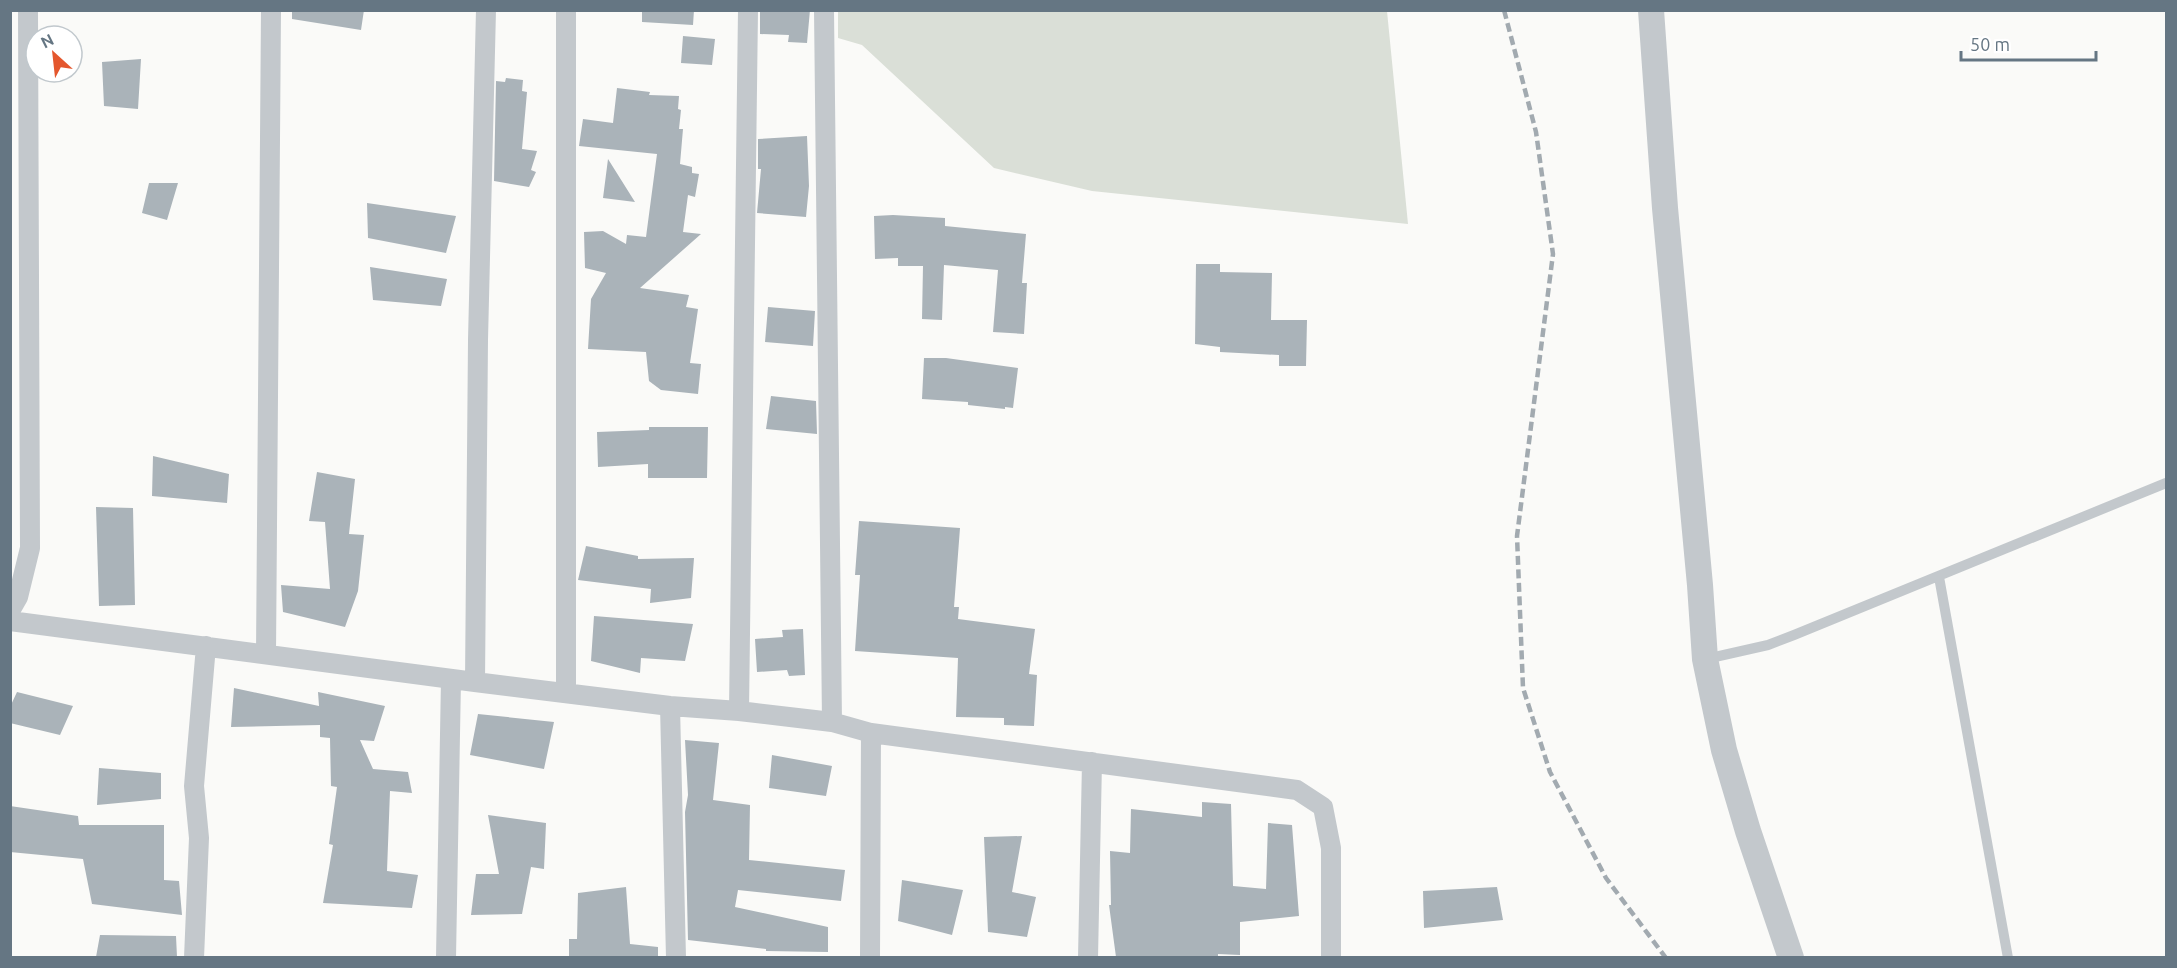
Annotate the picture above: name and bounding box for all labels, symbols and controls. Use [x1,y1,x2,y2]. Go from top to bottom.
north arrow [24,24,84,84]
scale bar [1961,24,2096,62]
text: N [38,30,57,51]
text: 50 m [1970,34,2010,54]

